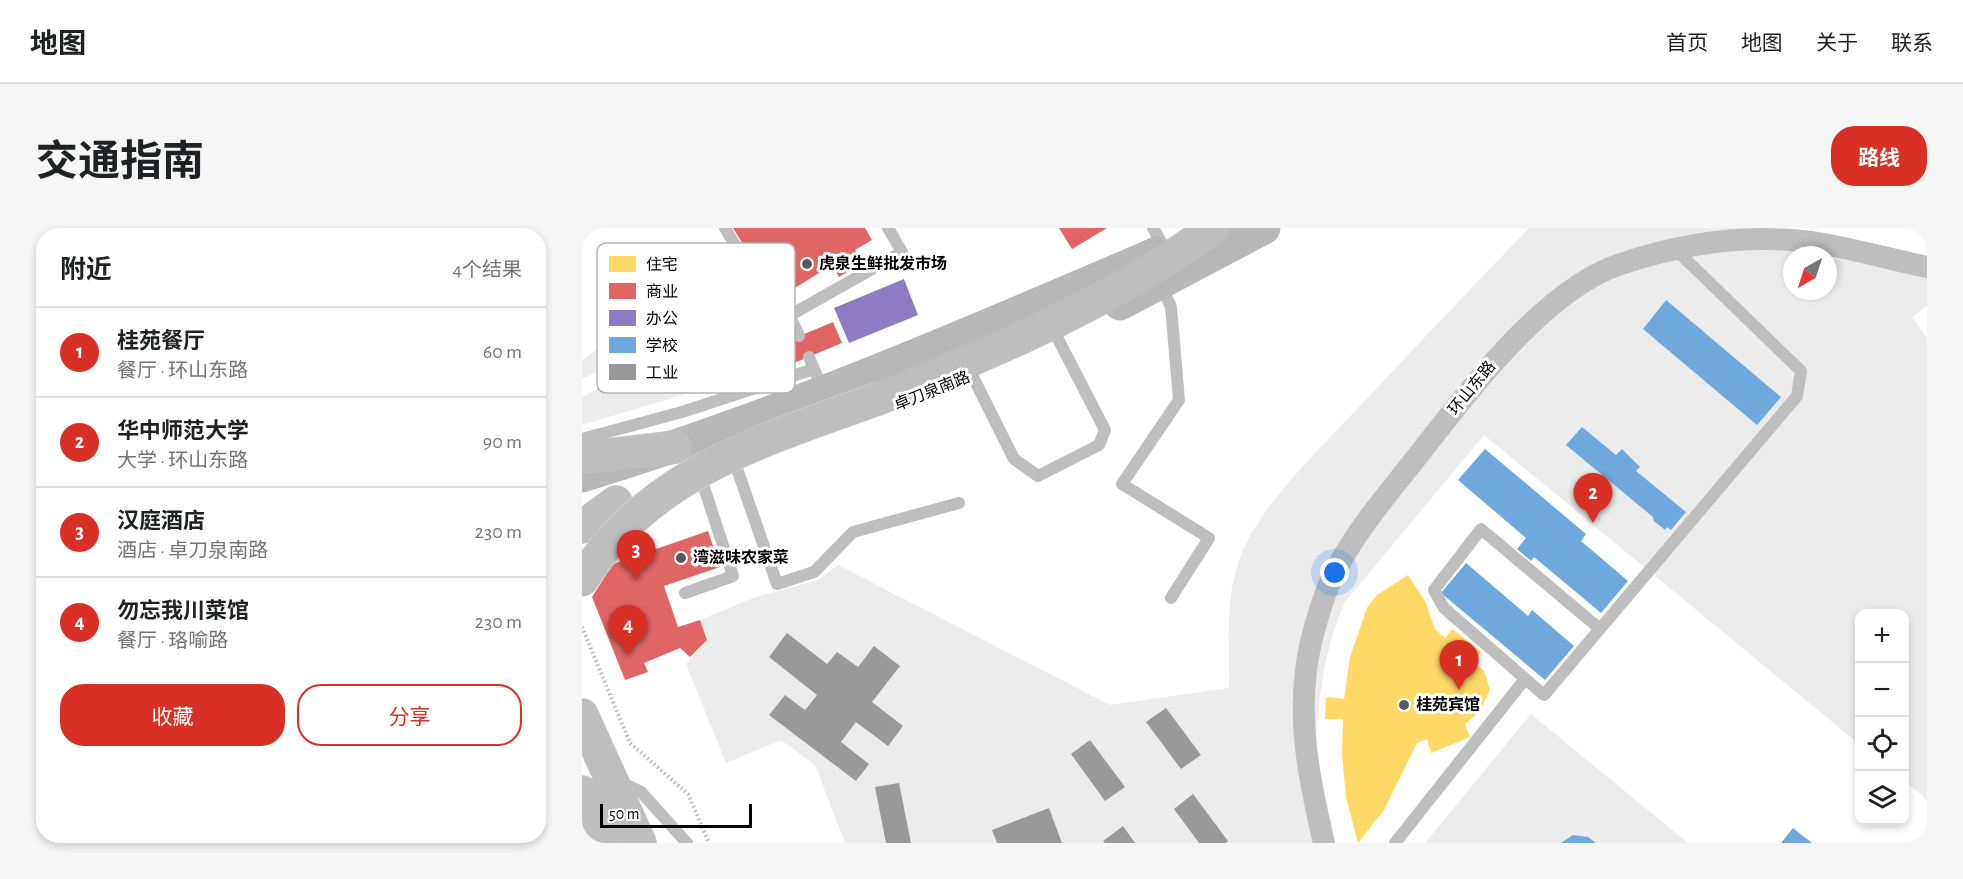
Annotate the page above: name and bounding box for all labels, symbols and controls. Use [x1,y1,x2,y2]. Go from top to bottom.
text: 地图 [30,31,86,59]
text: 首页 [1666,33,1708,54]
text: 地图 [1741,33,1783,54]
text: 关于 [1816,33,1858,54]
text: 联系 [1891,33,1933,54]
button: 路线 [1831,126,1927,186]
text: 交通指南 [36,141,204,183]
legend [597,243,795,393]
north arrow [1783,246,1837,300]
place label: 虎泉生鲜批发市场 [819,255,947,272]
text: 住宅 [646,256,678,273]
text: 附近 [60,257,112,283]
marker: 虎泉生鲜批发市场 [800,257,814,271]
text: 4个结果 [452,260,522,280]
text: 商业 [646,283,678,300]
text: 办公 [646,310,678,327]
text: 桂苑餐厅 [117,330,205,352]
text: 学校 [646,337,678,354]
text: 1 [76,342,83,362]
text: 60 m [483,342,522,362]
street label: 环山东路 [1445,357,1498,418]
text: 餐厅 · 环山东路 [117,361,248,381]
text: 工业 [646,365,678,381]
street label: 卓刀泉南路 [892,368,972,413]
text: 华中师范大学 [117,420,249,442]
text: 2 [75,432,84,452]
text: 90 m [483,432,522,452]
text: 大学 · 环山东路 [117,451,248,471]
pin: 2 [1574,474,1612,523]
text: 汉庭酒店 [117,510,205,532]
text: 3 [75,522,84,542]
text: 230 m [475,522,522,542]
pin: 3 [616,530,656,580]
text: 酒店 · 卓刀泉南路 [117,541,268,561]
place label: 湾滋味农家菜 [693,548,789,566]
marker: 湾滋味农家菜 [674,551,688,565]
your location [1320,558,1349,587]
text: 勿忘我川菜馆 [117,600,249,622]
pin: 4 [608,606,648,655]
map controls [1855,609,1909,825]
button: + [1855,609,1909,663]
text: 4 [74,612,85,632]
text: 230 m [475,612,522,632]
text: 餐厅 · 珞喻路 [117,631,228,651]
pin: 1 [1440,640,1478,690]
button: − [1855,663,1909,717]
button: 收藏 [60,684,285,746]
button: 分享 [297,684,522,746]
place label: 桂苑宾馆 [1416,696,1480,713]
marker: 桂苑宾馆 [1397,698,1411,712]
button: locate [1855,717,1909,771]
button: layers [1855,771,1909,825]
scale bar [600,801,752,828]
text: 50 m [609,806,640,822]

